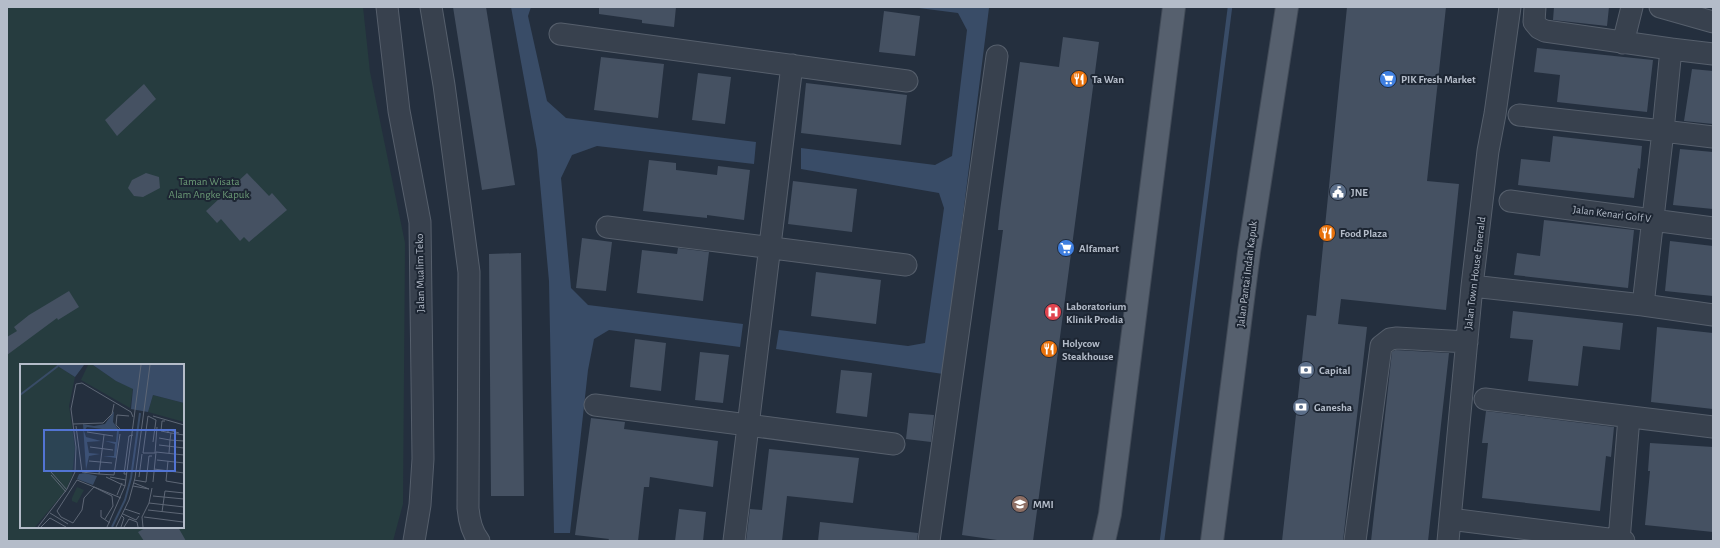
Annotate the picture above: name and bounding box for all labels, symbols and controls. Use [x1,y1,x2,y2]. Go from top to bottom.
restaurant icon: Ta Wan [1069,69,1089,89]
supermarket icon: PIK Fresh Market [1378,69,1398,89]
place label: Ta Wan [1092,74,1124,85]
place label: PIK Fresh Market [1401,74,1476,85]
park label: Taman Wisata Alam Angke Kapuk [169,176,249,200]
public building icon: JNE [1328,182,1348,202]
place label: JNE [1351,187,1368,198]
street label: Jalan Kenari Golf V [1572,204,1653,224]
street label: Jalan Town House Emerald [1463,216,1487,330]
street label: Jalan Pantai Indah Kapuk [1235,220,1259,328]
restaurant icon: Food Plaza [1317,223,1337,243]
place label: Food Plaza [1340,228,1388,239]
street label: Jalan Mualim Teko [414,234,426,312]
supermarket icon: Alfamart [1056,238,1076,258]
place label: Alfamart [1079,243,1119,254]
place label: Laboratorium Klinik Prodia [1066,301,1127,325]
hospital icon: Laboratorium Klinik Prodia [1043,302,1063,322]
place label: Holycow Steakhouse [1062,338,1114,362]
restaurant icon: Holycow Steakhouse [1039,339,1059,359]
bank icon: Capital [1296,360,1316,380]
inset map [20,364,184,528]
place label: Capital [1319,365,1351,376]
bank icon: Ganesha [1291,397,1311,417]
place label: Ganesha [1314,402,1353,413]
school or university icon: MMI [1010,494,1030,514]
place label: MMI [1033,499,1054,510]

